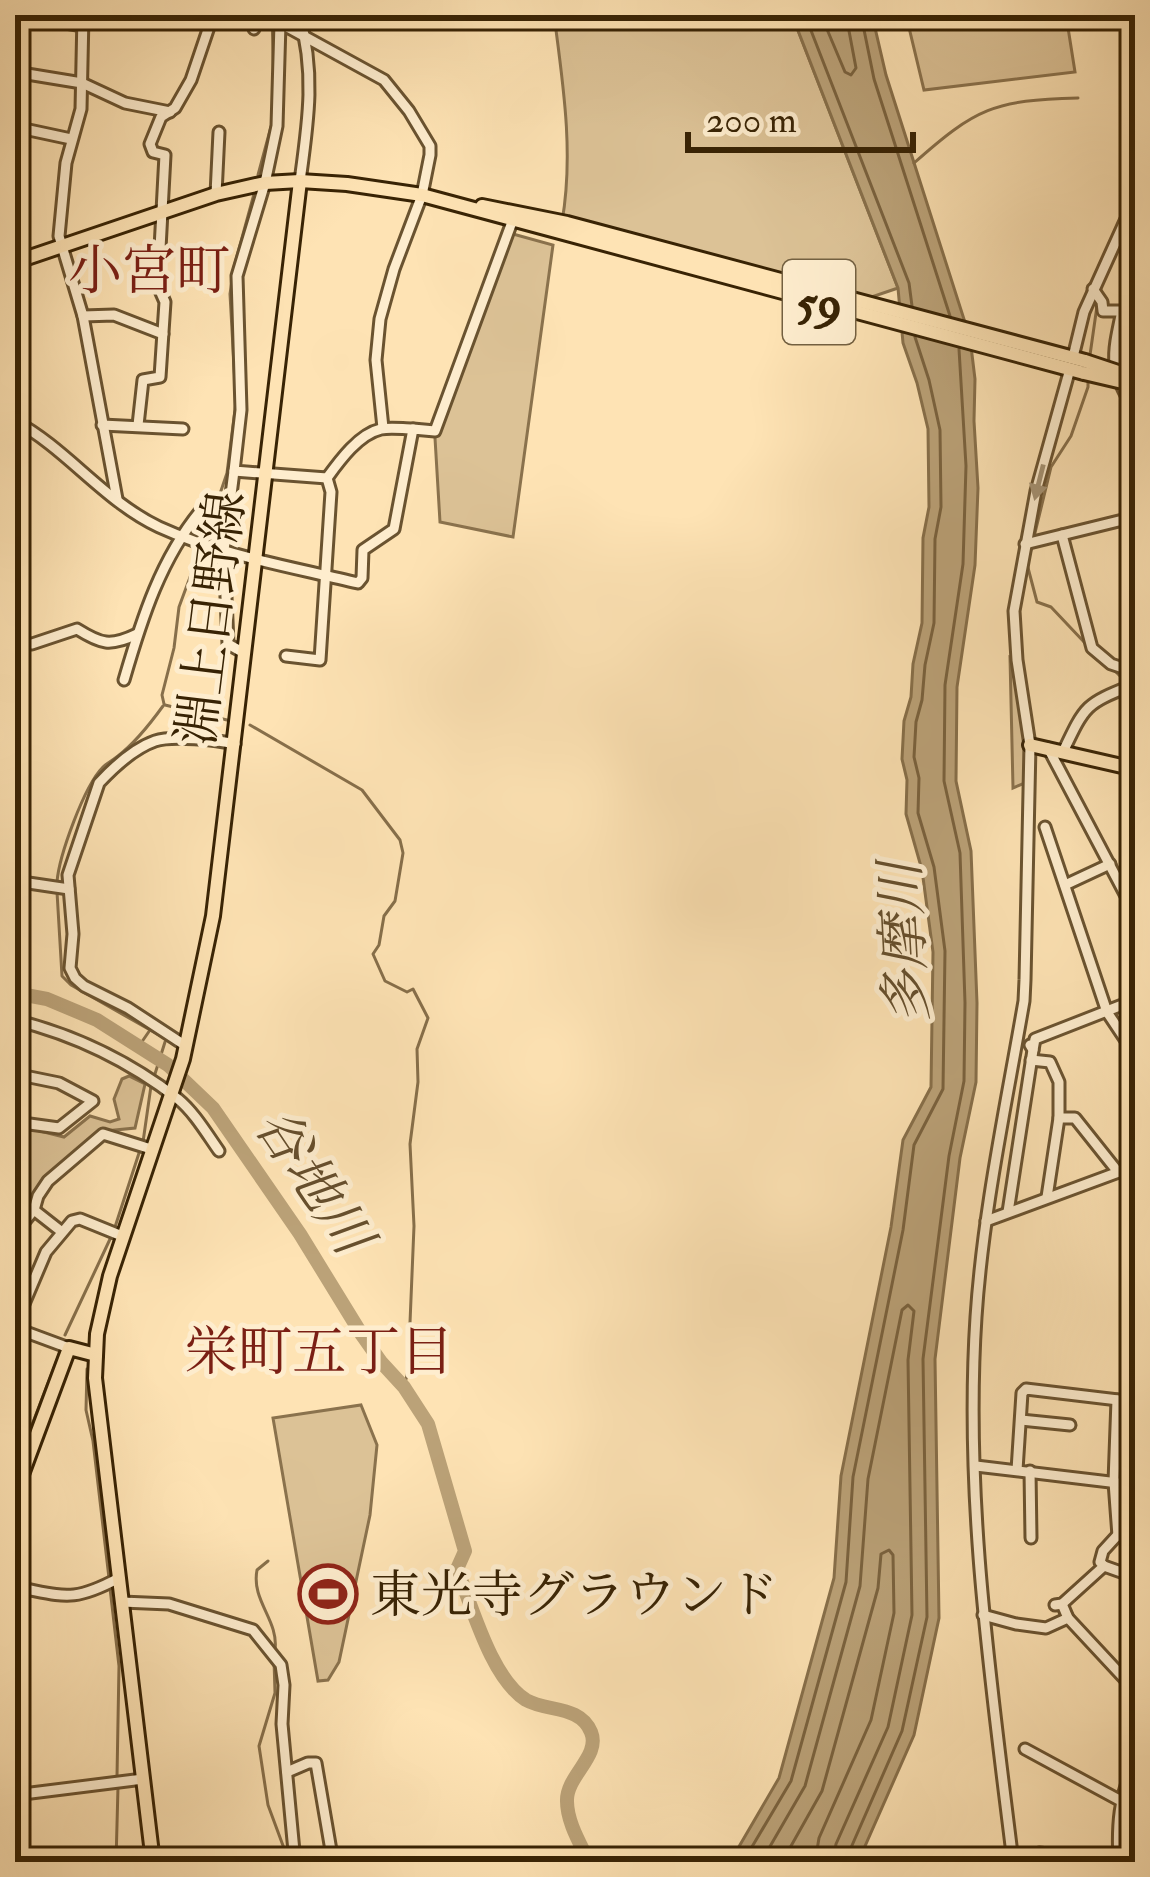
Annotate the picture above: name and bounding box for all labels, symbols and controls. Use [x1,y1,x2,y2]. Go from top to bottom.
scale bar [688,78,913,152]
text: 200 m [706,98,797,143]
district label: 小宮町 [68,238,230,306]
road number: 59 [783,260,855,344]
one-way arrow [1029,463,1048,500]
street label: 淵上日野線 [165,488,259,749]
water label: 多摩川 [867,855,943,1026]
water label: 谷地川 [239,1095,389,1271]
district label: 栄町五丁目 [184,1319,454,1387]
sports icon: 東光寺グラウンド [297,1563,359,1625]
place label: 東光寺グラウンド [370,1564,778,1628]

